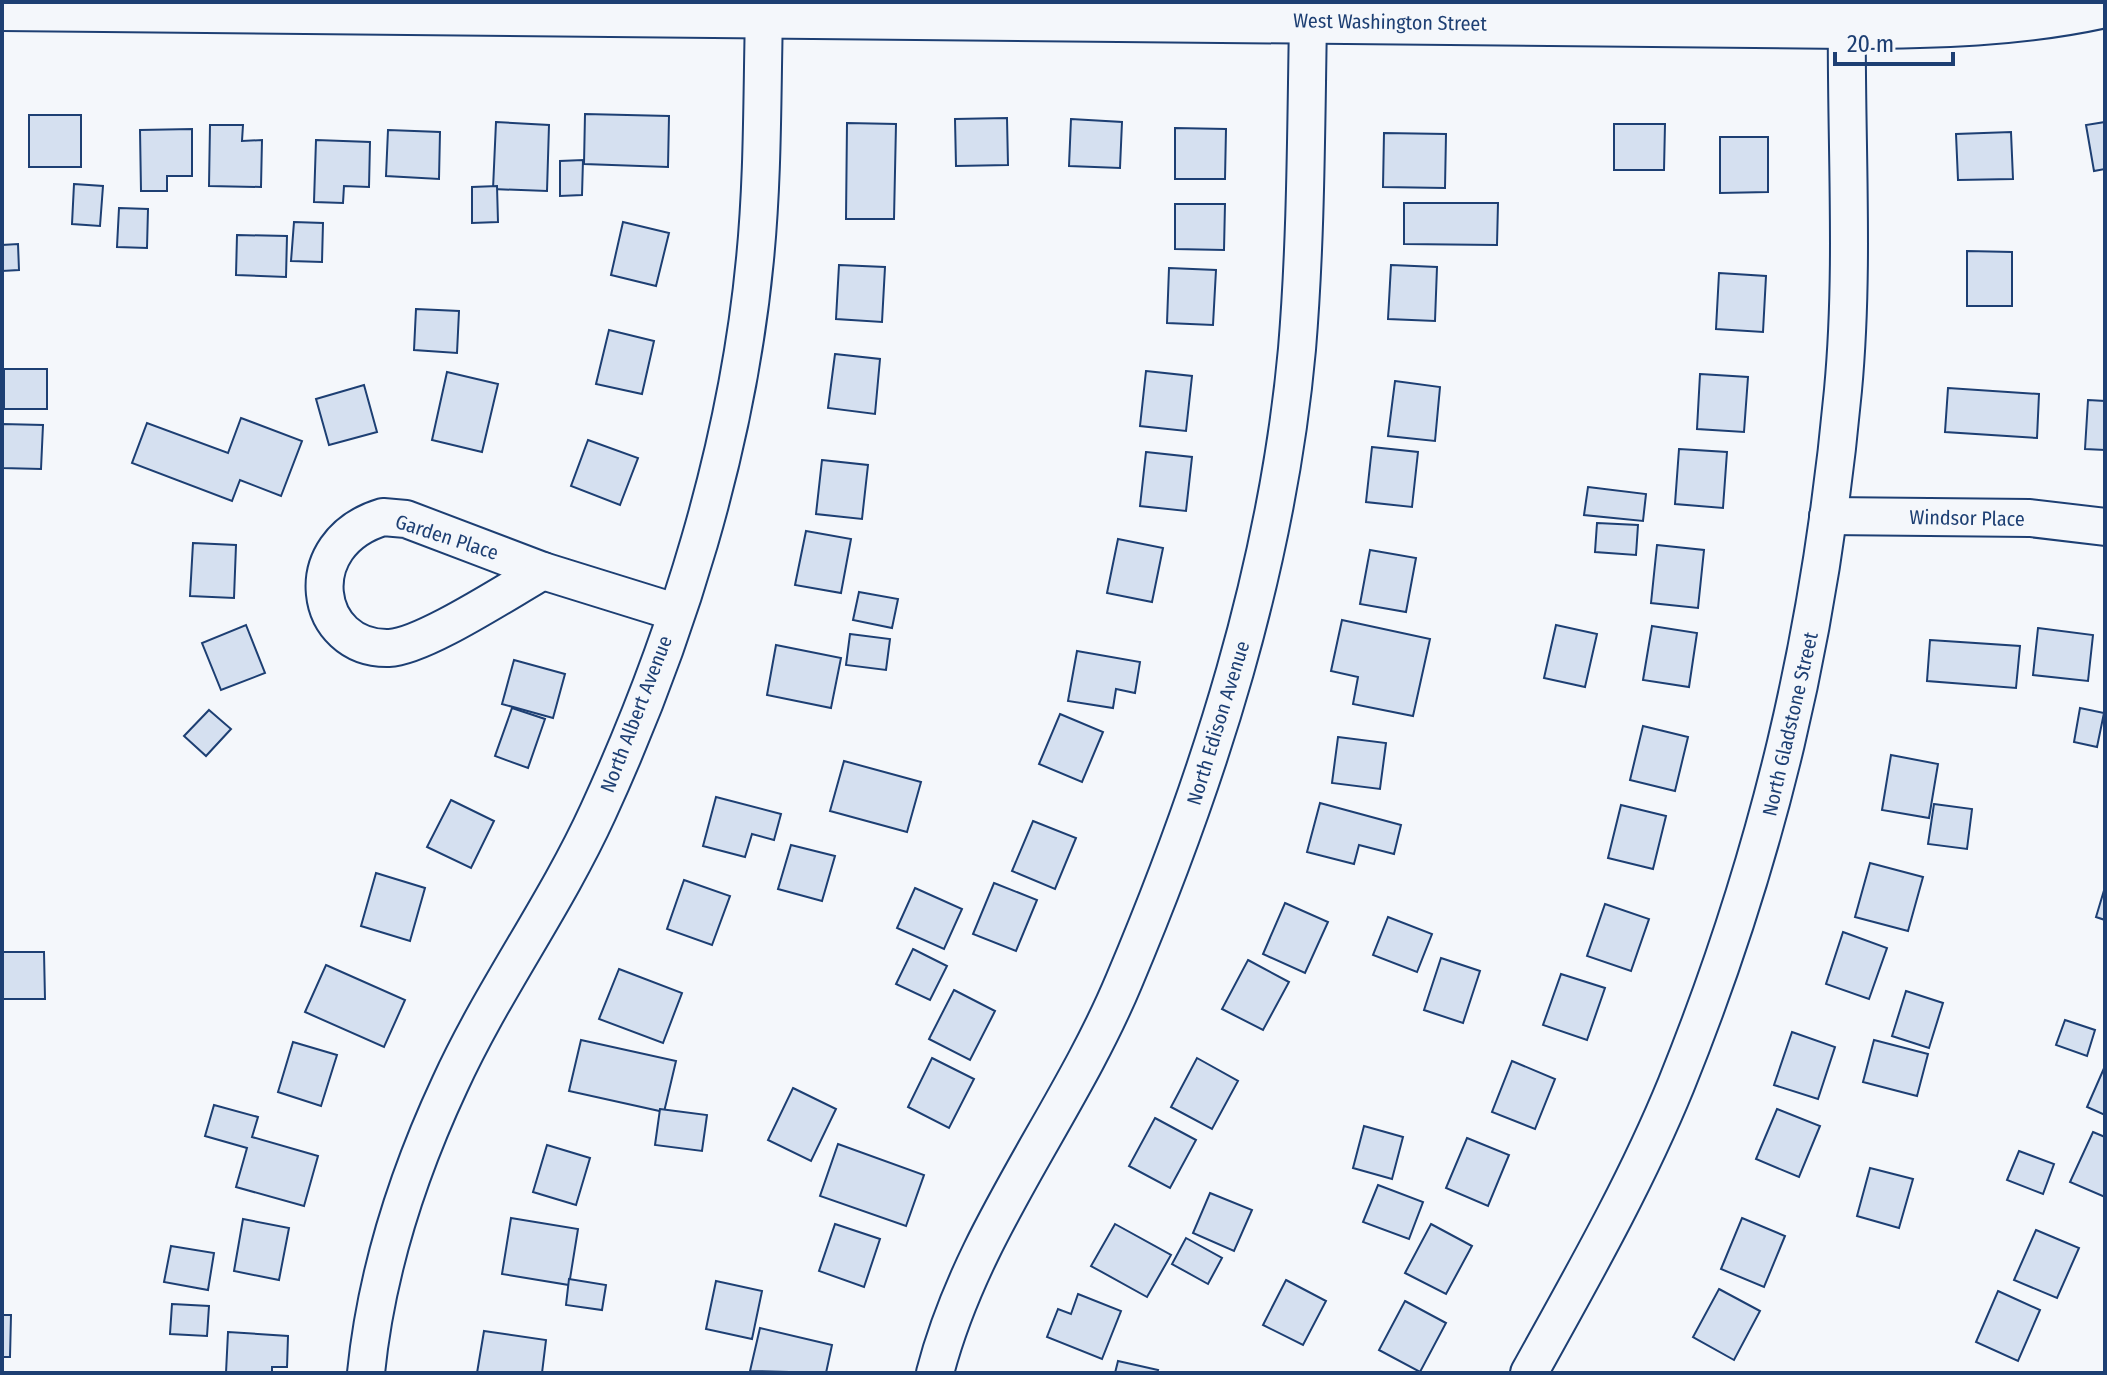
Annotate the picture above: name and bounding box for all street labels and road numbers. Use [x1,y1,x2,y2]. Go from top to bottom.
street label: West Washington Street [1293,8,1488,36]
street label: Windsor Place [1909,505,2025,531]
street label: Garden Place [392,509,502,565]
street label: North Gladstone Street [1757,629,1823,818]
street label: North Albert Avenue [595,632,677,796]
street label: North Edison Avenue [1182,638,1254,808]

